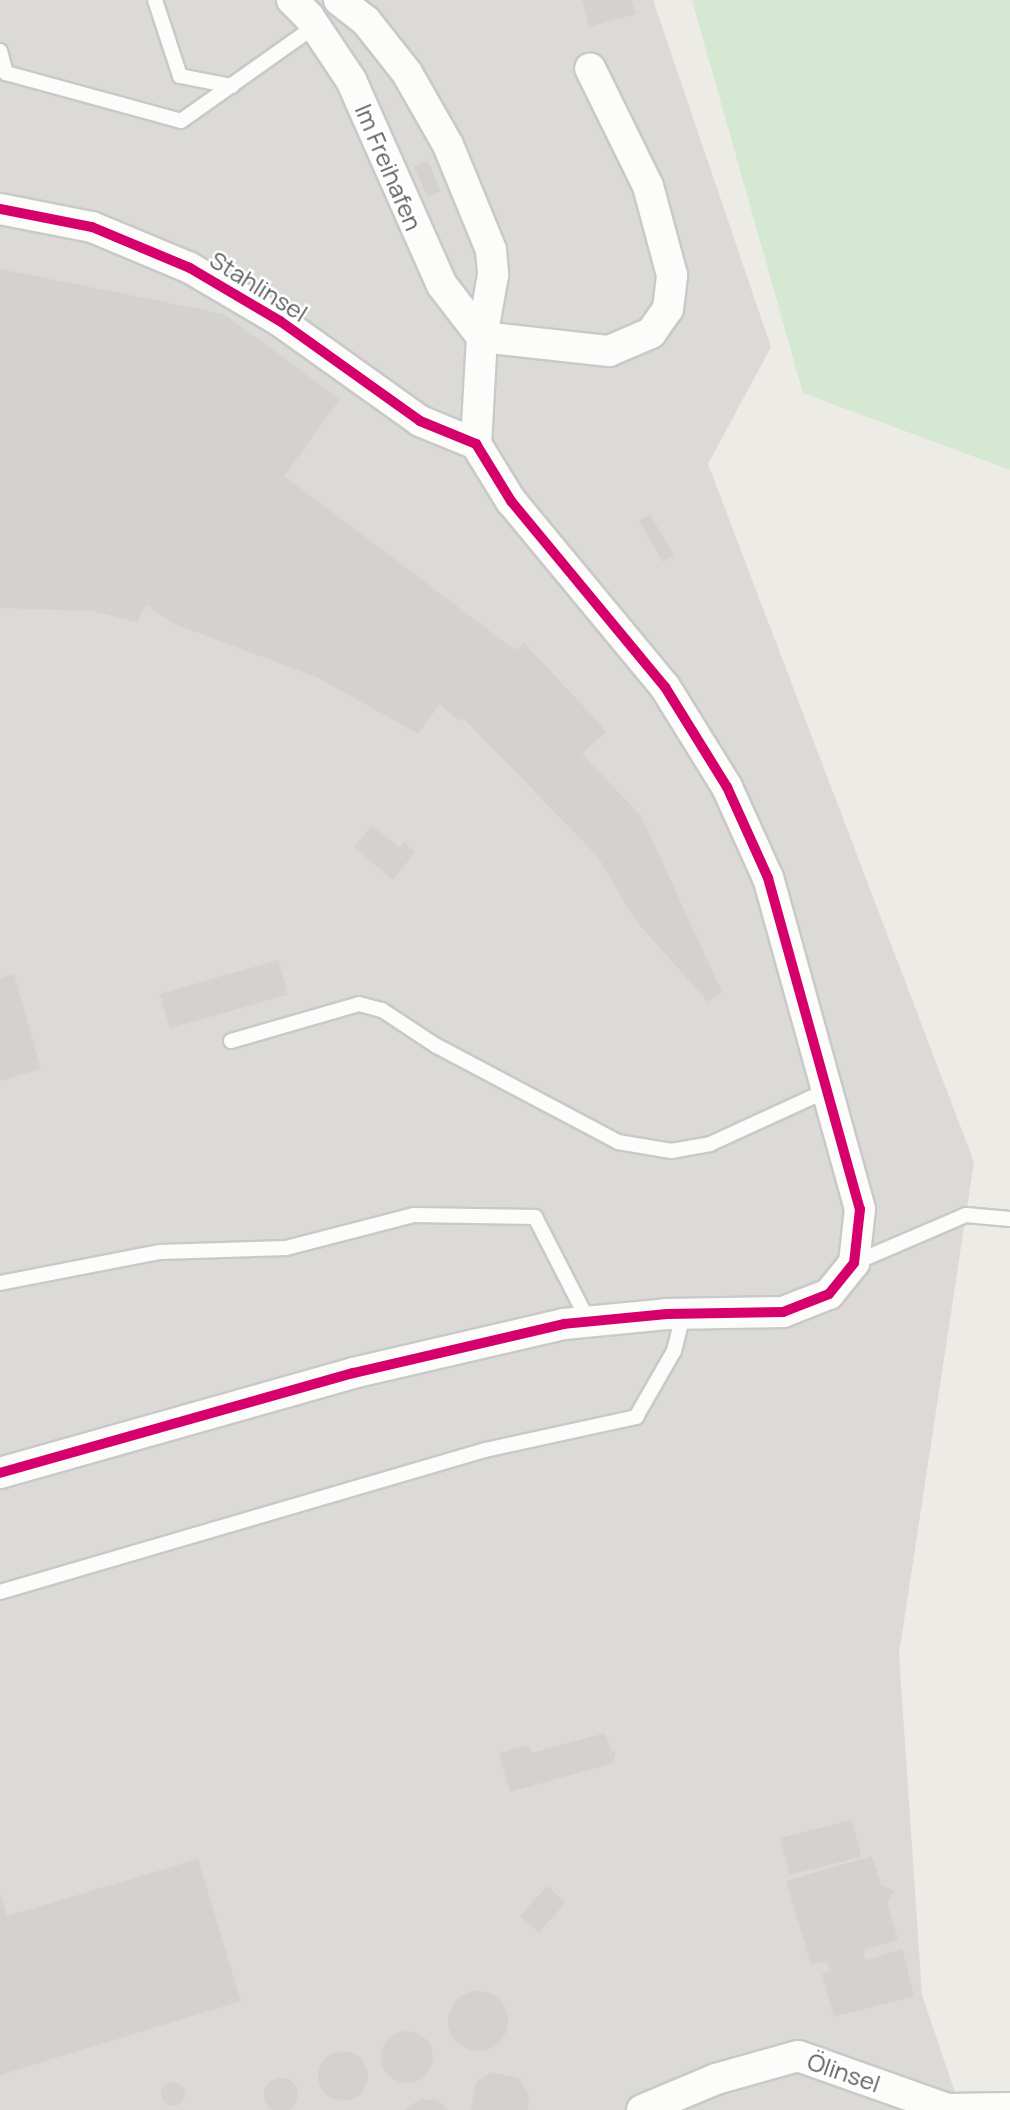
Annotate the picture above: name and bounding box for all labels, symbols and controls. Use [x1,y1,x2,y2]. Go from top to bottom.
street label: Im Freihafen [349,100,429,234]
street label: Stahlinsel [205,245,313,327]
street label: Ölinsel [804,2046,884,2098]

